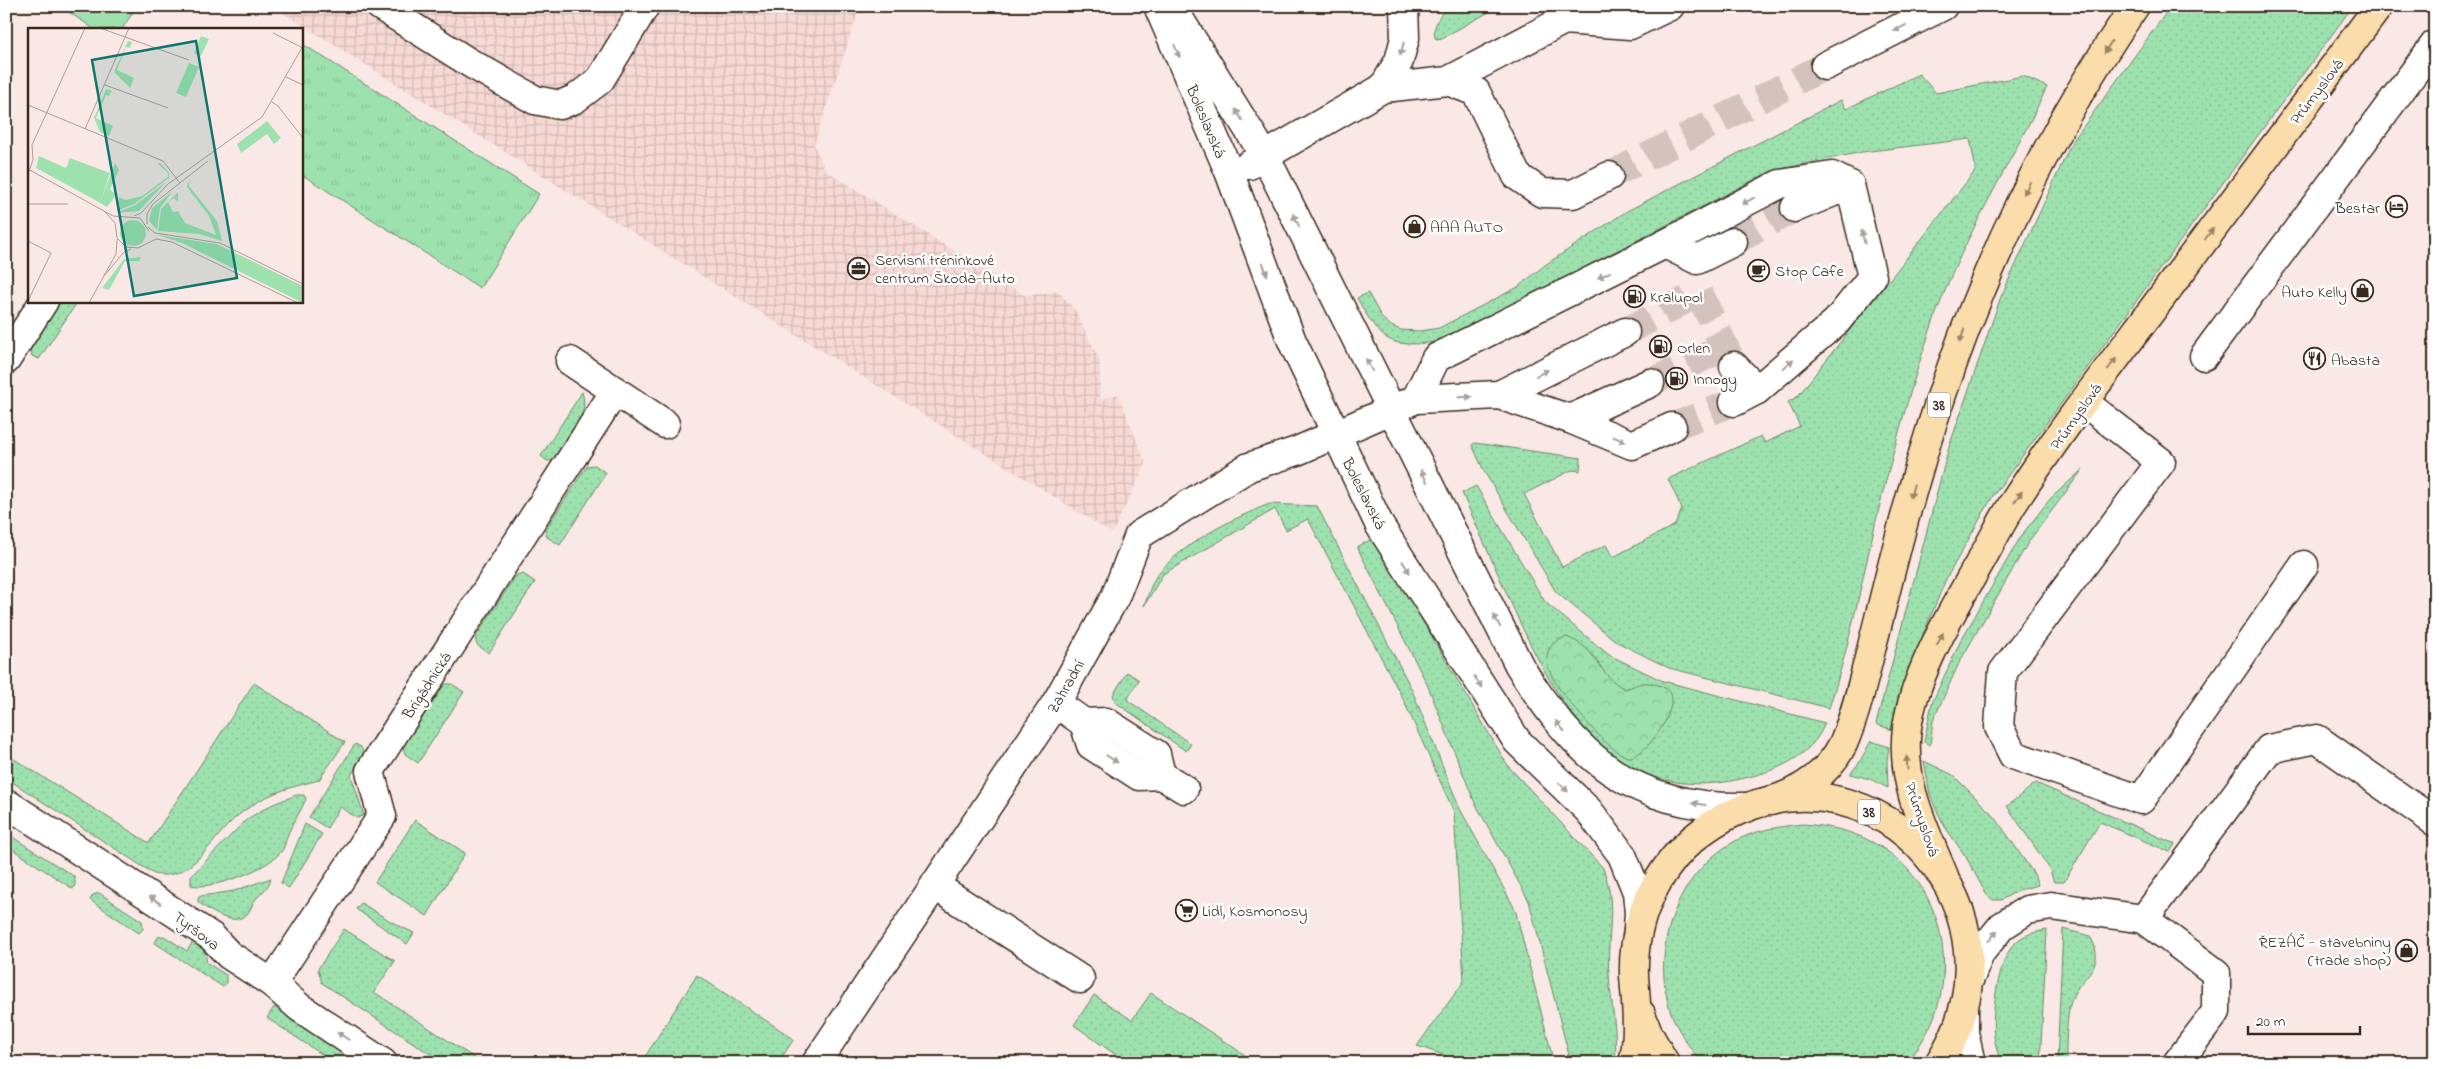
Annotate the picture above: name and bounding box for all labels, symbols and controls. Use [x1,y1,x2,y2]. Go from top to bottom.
one-way arrow [1892,24,1907,32]
inset map [28,28,302,302]
one-way arrow [2103,40,2112,53]
one-way arrow [1398,42,1406,57]
one-way arrow [1173,44,1181,58]
street label: Průmyslová [2285,54,2350,130]
street label: Boleslavská [1179,81,1231,162]
one-way arrow [1234,108,1244,122]
one-way arrow [2023,181,2031,195]
hotel icon: Bestar [2384,195,2408,219]
one-way arrow [1741,196,1755,205]
place label: Bestar [2334,197,2380,221]
one-way arrow [1292,213,1300,227]
shop icon: AAA AUTO [1402,214,1426,238]
place label: AAA AUTO [1430,216,1503,240]
one-way arrow [2204,227,2214,241]
one-way arrow [1859,229,1867,244]
place label: Servisní tréninkové centrum Škoda-Auto [875,249,1015,291]
office icon: Servisní tréninkové centrum Škoda-Auto [847,256,871,280]
cafe icon: Stop Cafe [1747,258,1771,282]
place label: Stop Cafe [1775,260,1845,284]
one-way arrow [1262,262,1269,277]
one-way arrow [1596,271,1611,279]
shop icon: Auto Kelly [2351,279,2375,303]
place label: Auto Kelly [2281,281,2347,305]
fuel station icon: Kralupol [1622,284,1646,308]
place label: Kralupol [1650,286,1703,310]
one-way arrow [1957,329,1965,344]
fuel station icon: Orlen [1649,335,1673,359]
place label: Orlen [1677,337,1710,361]
restaurant icon: Abasta [2303,347,2327,371]
place label: Abasta [2331,349,2380,373]
one-way arrow [2107,357,2117,371]
one-way arrow [1365,358,1373,373]
one-way arrow [1781,358,1794,369]
fuel station icon: Innogy [1665,366,1689,390]
place label: Innogy [1693,368,1737,392]
one-way arrow [1535,369,1549,377]
street label: Průmyslová [2045,379,2109,456]
one-way arrow [1457,392,1473,400]
road number: 38 [1928,392,1950,418]
one-way arrow [1612,436,1626,444]
street label: Boleslavská [1335,453,1391,534]
one-way arrow [1420,469,1428,483]
one-way arrow [1908,484,1916,499]
one-way arrow [2013,490,2023,504]
one-way arrow [1401,560,1411,574]
one-way arrow [1493,614,1501,629]
one-way arrow [1936,632,1944,646]
street label: Brigádnická [396,648,458,725]
street label: Zahradní [1042,655,1092,718]
one-way arrow [1473,676,1483,689]
one-way arrow [1555,720,1566,733]
one-way arrow [1106,754,1119,764]
one-way arrow [1902,755,1910,771]
street label: Průmyslová [1897,779,1945,860]
one-way arrow [1556,781,1568,793]
one-way arrow [1690,800,1706,808]
road number: 38 [1858,800,1880,824]
one-way arrow [148,895,162,905]
supermarket icon: Lidl, Kosmonosy [1174,898,1198,922]
place label: Lidl, Kosmonosy [1202,900,1308,924]
street label: Tyršova [167,906,224,957]
one-way arrow [1988,929,1999,942]
place label: ŘEZÁČ - stavebniny (trade shop) [2259,931,2391,973]
shop icon: ŘEZÁČ - stavebniny (trade shop) [2395,938,2419,962]
scale bar [2248,1004,2361,1036]
text: 20 m [2256,1011,2286,1033]
one-way arrow [336,1031,349,1041]

